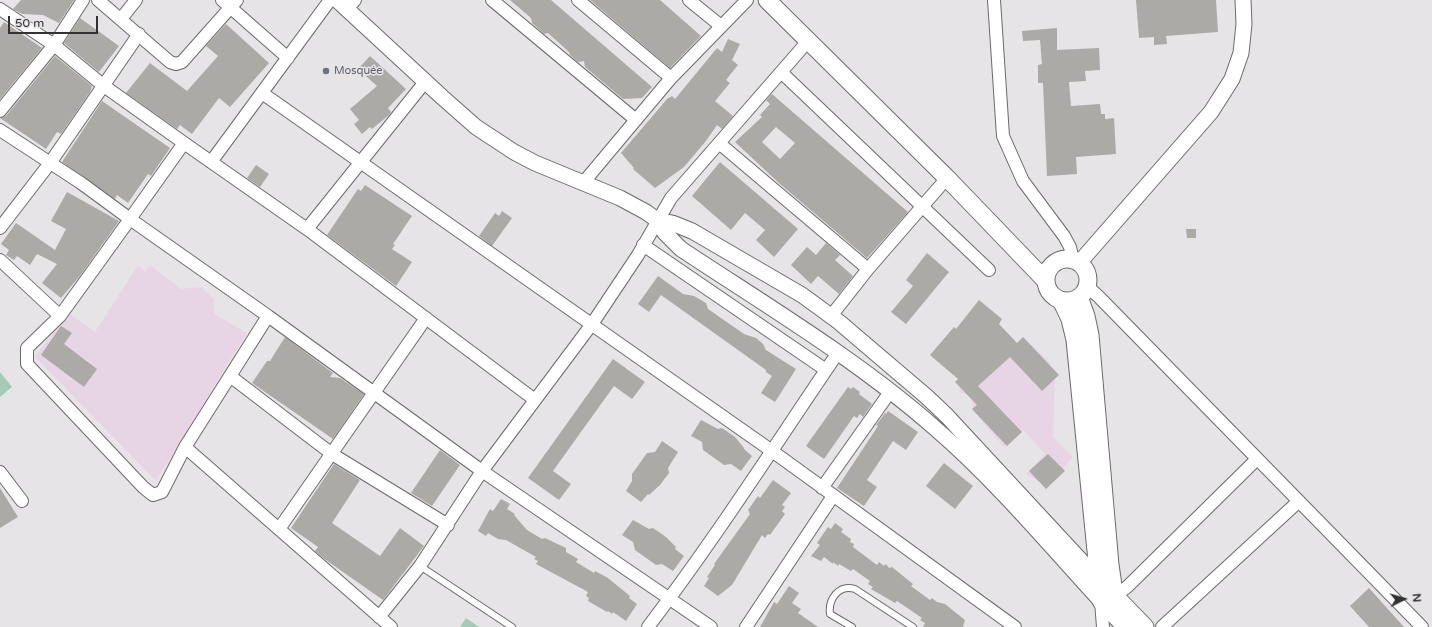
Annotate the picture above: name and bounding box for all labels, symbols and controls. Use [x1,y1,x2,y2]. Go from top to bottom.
scale bar [10,8,100,34]
text: 50 m [15,16,44,30]
place label: Mosquée [334,64,383,78]
marker: Mosquée [321,66,331,76]
north arrow [1384,579,1424,619]
text: N [1410,593,1423,603]

